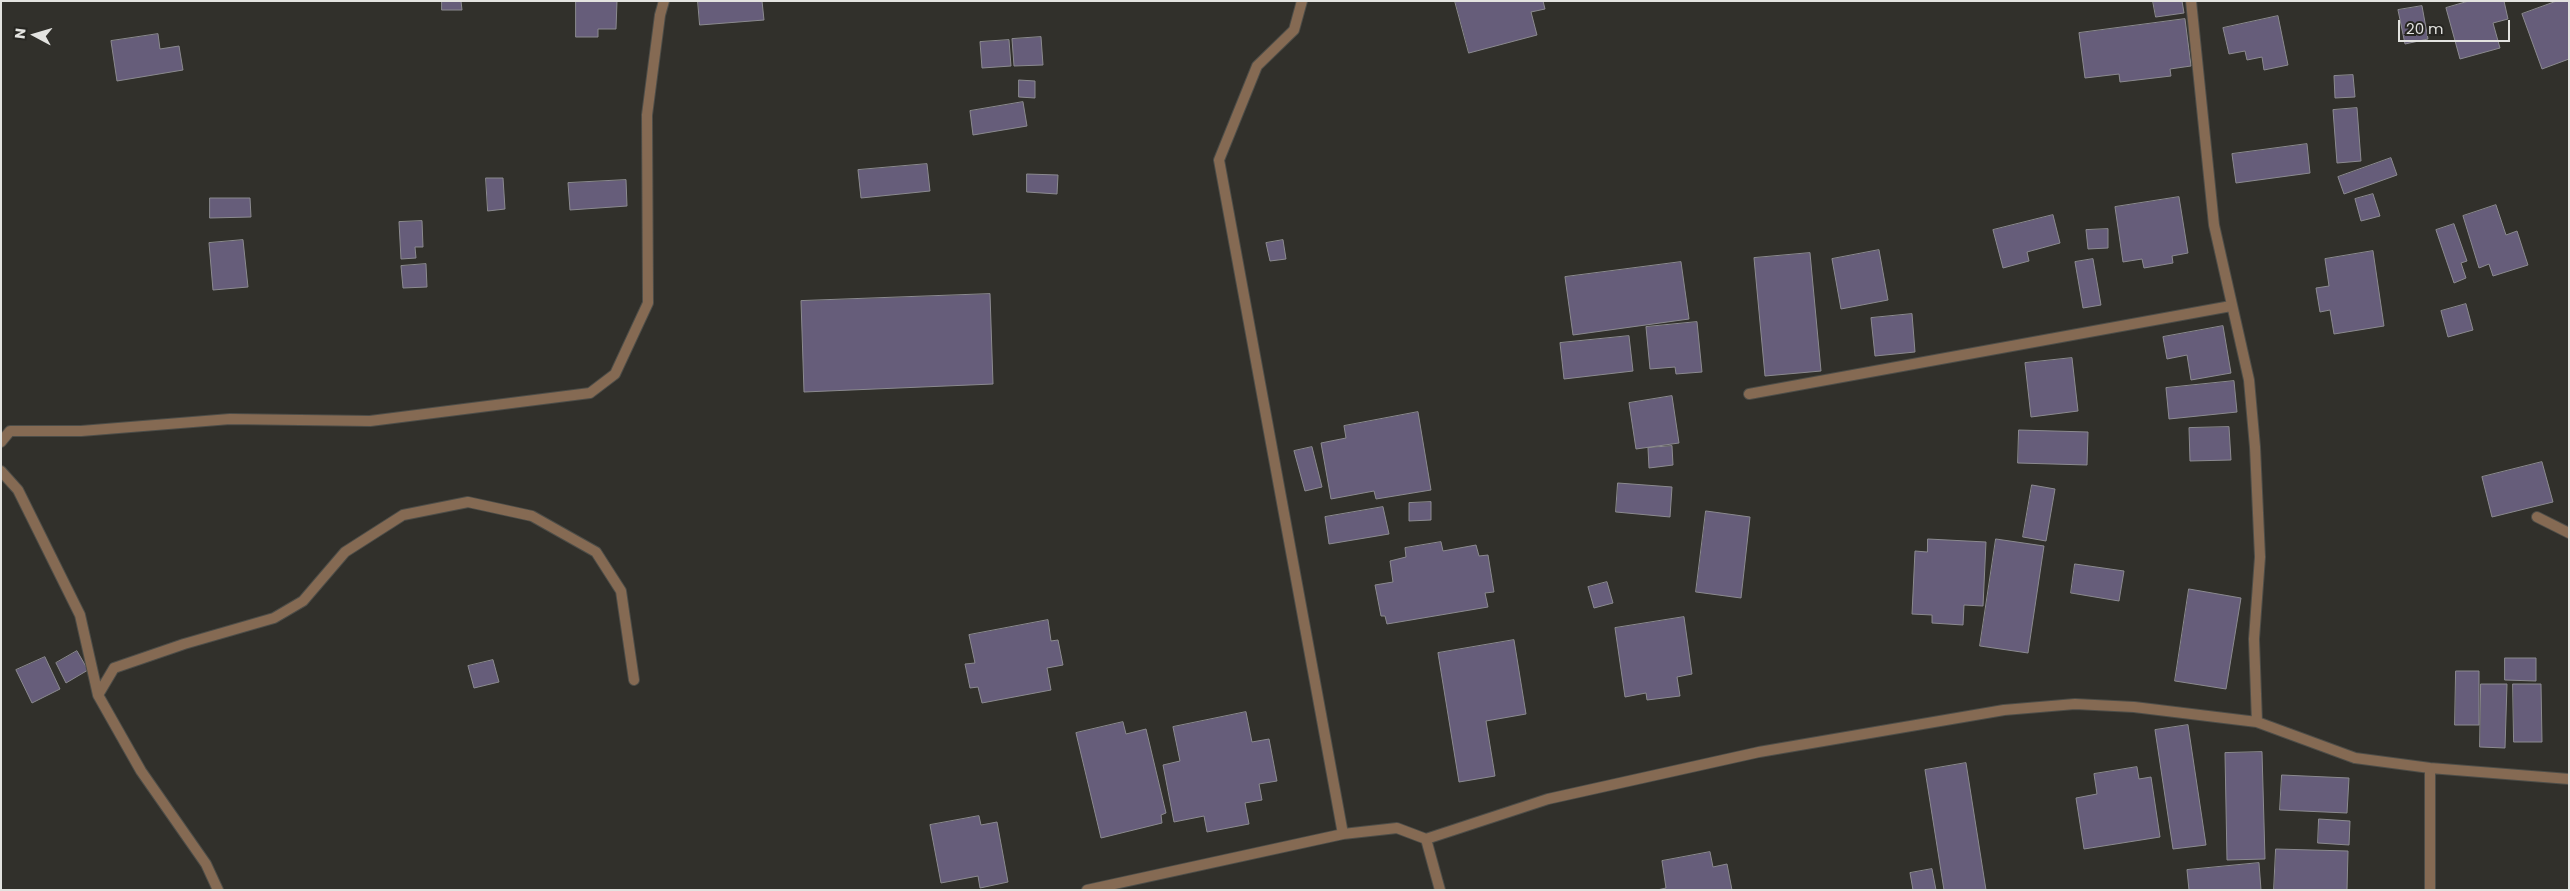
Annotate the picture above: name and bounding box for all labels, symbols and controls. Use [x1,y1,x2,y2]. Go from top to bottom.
north arrow [10,10,60,60]
scale bar [2400,10,2512,42]
text: 20 m [2406,18,2444,39]
text: N [10,27,31,40]

